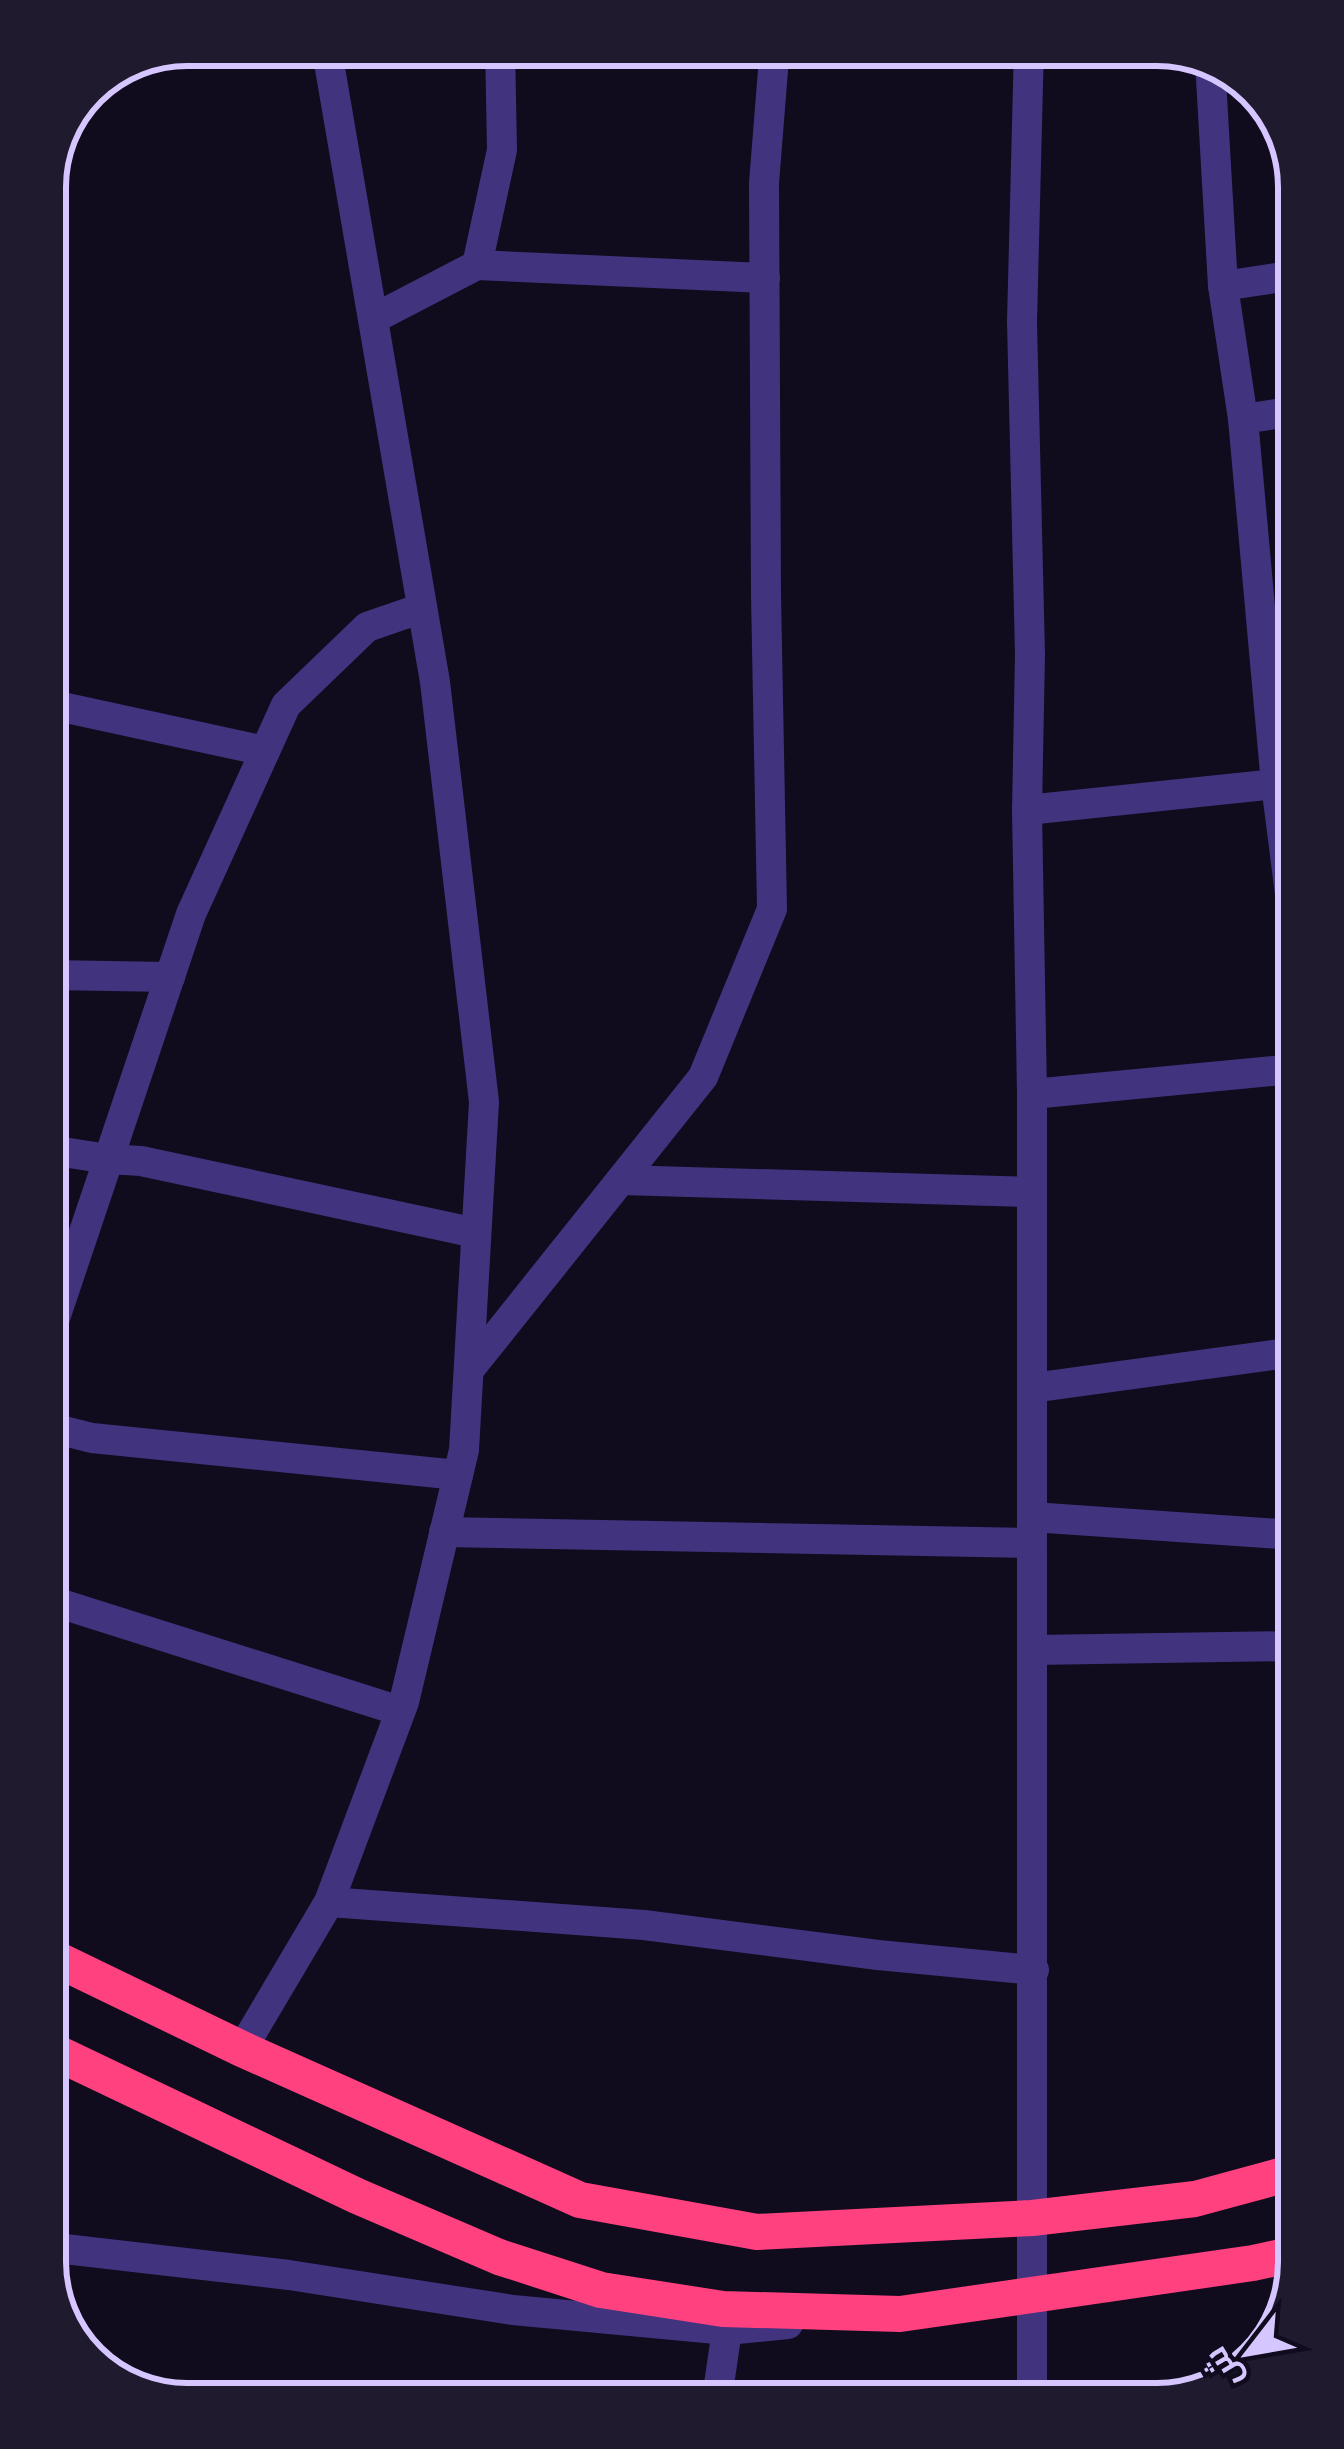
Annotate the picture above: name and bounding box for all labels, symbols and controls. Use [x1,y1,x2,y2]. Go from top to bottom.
north arrow [1188,2293,1308,2413]
text: ش [1196,2340,1250,2396]

